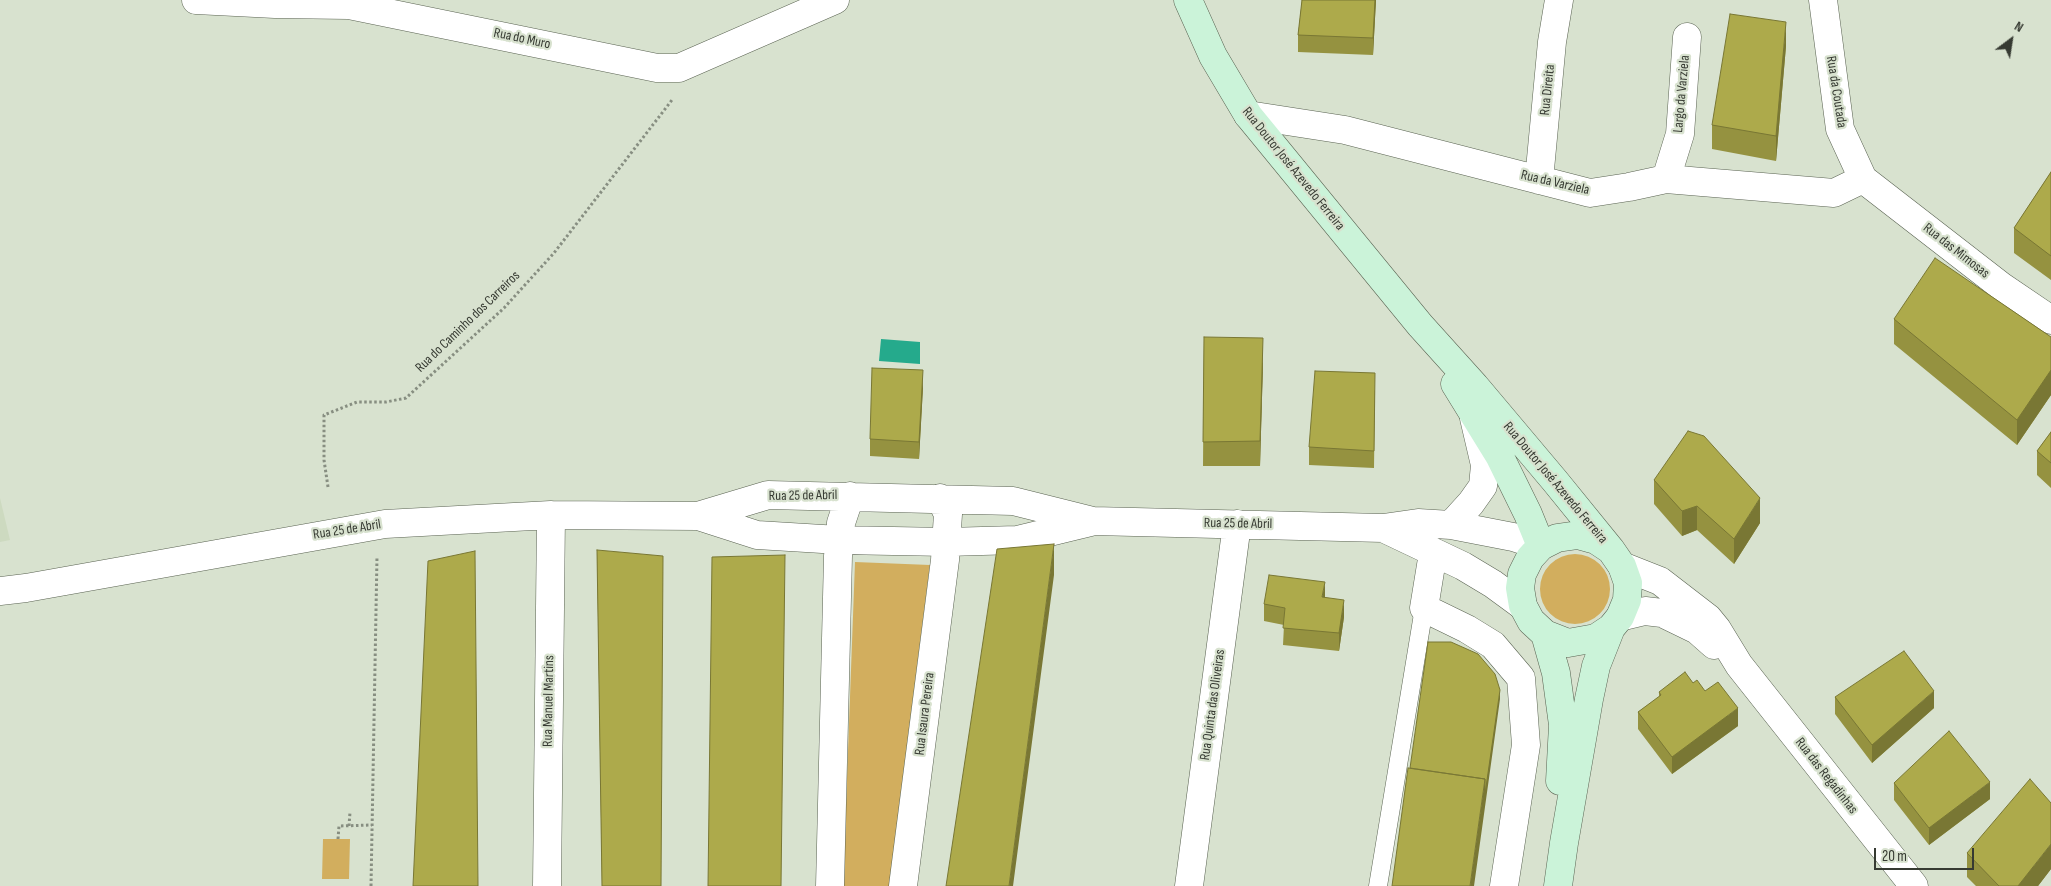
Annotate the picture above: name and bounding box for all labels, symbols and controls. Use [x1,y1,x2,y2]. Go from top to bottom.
north arrow [1986,15,2036,65]
text: N [2011,17,2027,36]
street label: Rua do Muro [492,25,552,53]
street label: Largo da Varziela [1670,55,1694,133]
street label: Rua da Coutada [1822,55,1850,129]
street label: Rua Direita [1537,64,1559,116]
street label: Rua Doutor José Azevedo Ferreira [1238,104,1348,234]
street label: Rua da Varziela [1519,167,1591,199]
street label: Rua das Mimosas [1919,220,1993,282]
street label: Rua do Caminho dos Carreiros [412,268,524,376]
street label: Rua Doutor José Azevedo Ferreira [1499,419,1611,547]
street label: Rua 25 de Abril [769,487,837,505]
street label: Rua 25 de Abril [1204,515,1272,533]
street label: Rua 25 de Abril [312,516,382,544]
street label: Rua Quinta das Oliveiras [1197,648,1229,762]
street label: Rua Manuel Martins [540,655,558,747]
street label: Rua Isaura Pereira [912,672,938,756]
street label: Rua das Regadinhas [1791,735,1861,817]
scale bar [1876,838,1976,870]
text: 20 m [1882,847,1907,866]

